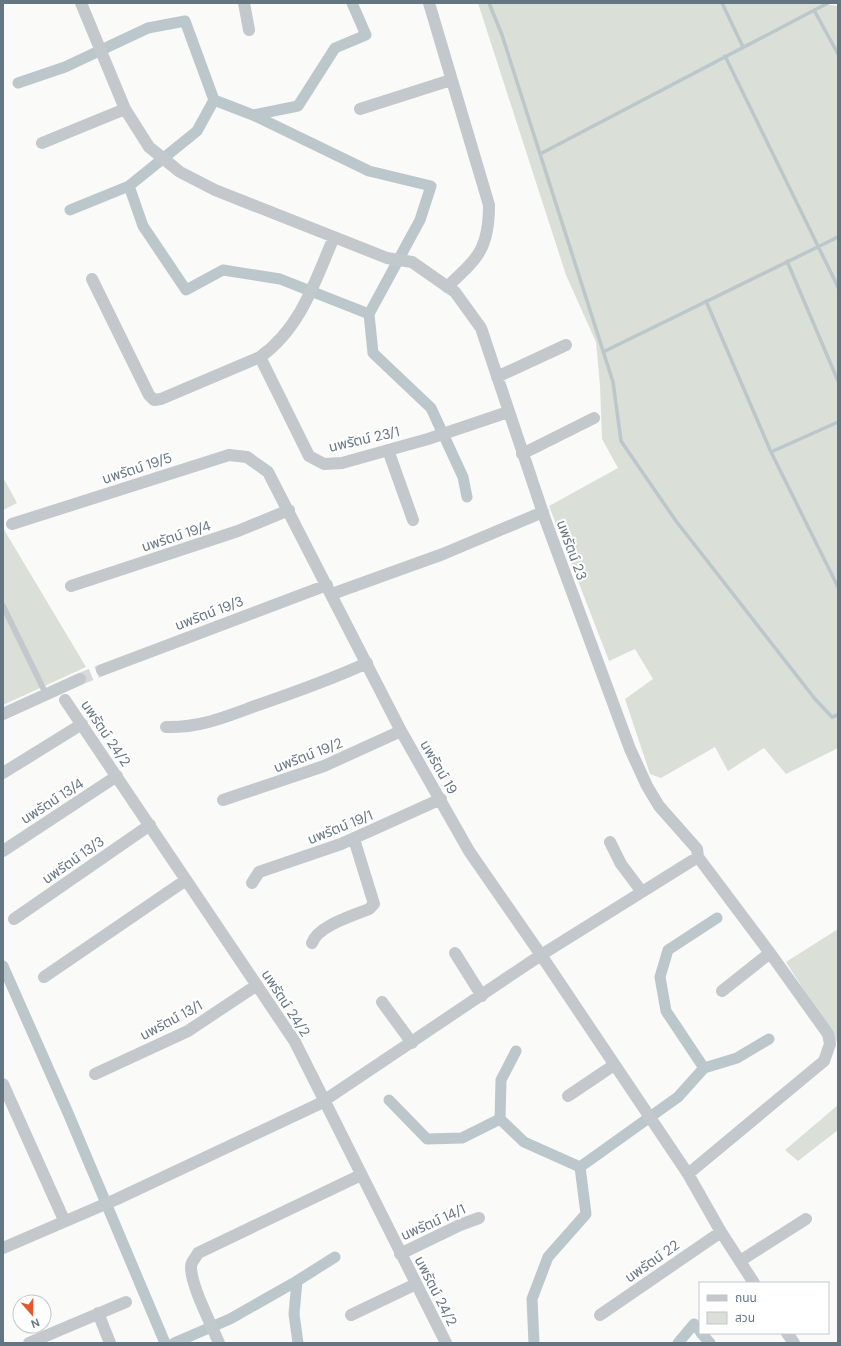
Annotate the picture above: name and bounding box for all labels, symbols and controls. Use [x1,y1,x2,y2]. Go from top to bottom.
street label: นพรัตน์ 23/1 [327,422,401,456]
street label: นพรัตน์ 19/5 [100,448,174,488]
street label: นพรัตน์ 19/4 [139,516,213,556]
street label: นพรัตน์ 23 [553,517,591,583]
street label: นพรัตน์ 19/3 [172,592,246,634]
street label: นพรัตน์ 24/2 [77,696,135,770]
street label: นพรัตน์ 19/2 [271,734,345,776]
street label: นพรัตน์ 19 [416,737,462,797]
street label: นพรัตน์ 13/4 [17,774,87,828]
street label: นพรัตน์ 19/1 [305,806,375,848]
street label: นพรัตน์ 13/3 [39,832,107,888]
street label: นพรัตน์ 24/2 [258,966,314,1040]
street label: นพรัตน์ 13/1 [137,996,205,1044]
street label: นพรัตน์ 14/1 [398,1200,468,1244]
street label: นพรัตน์ 22 [621,1236,683,1286]
street label: นพรัตน์ 24/2 [411,1253,461,1329]
legend [699,1282,829,1334]
text: ถนน [735,1290,757,1306]
north arrow [12,1294,52,1334]
text: สวน [735,1310,755,1326]
text: N [29,1315,42,1331]

